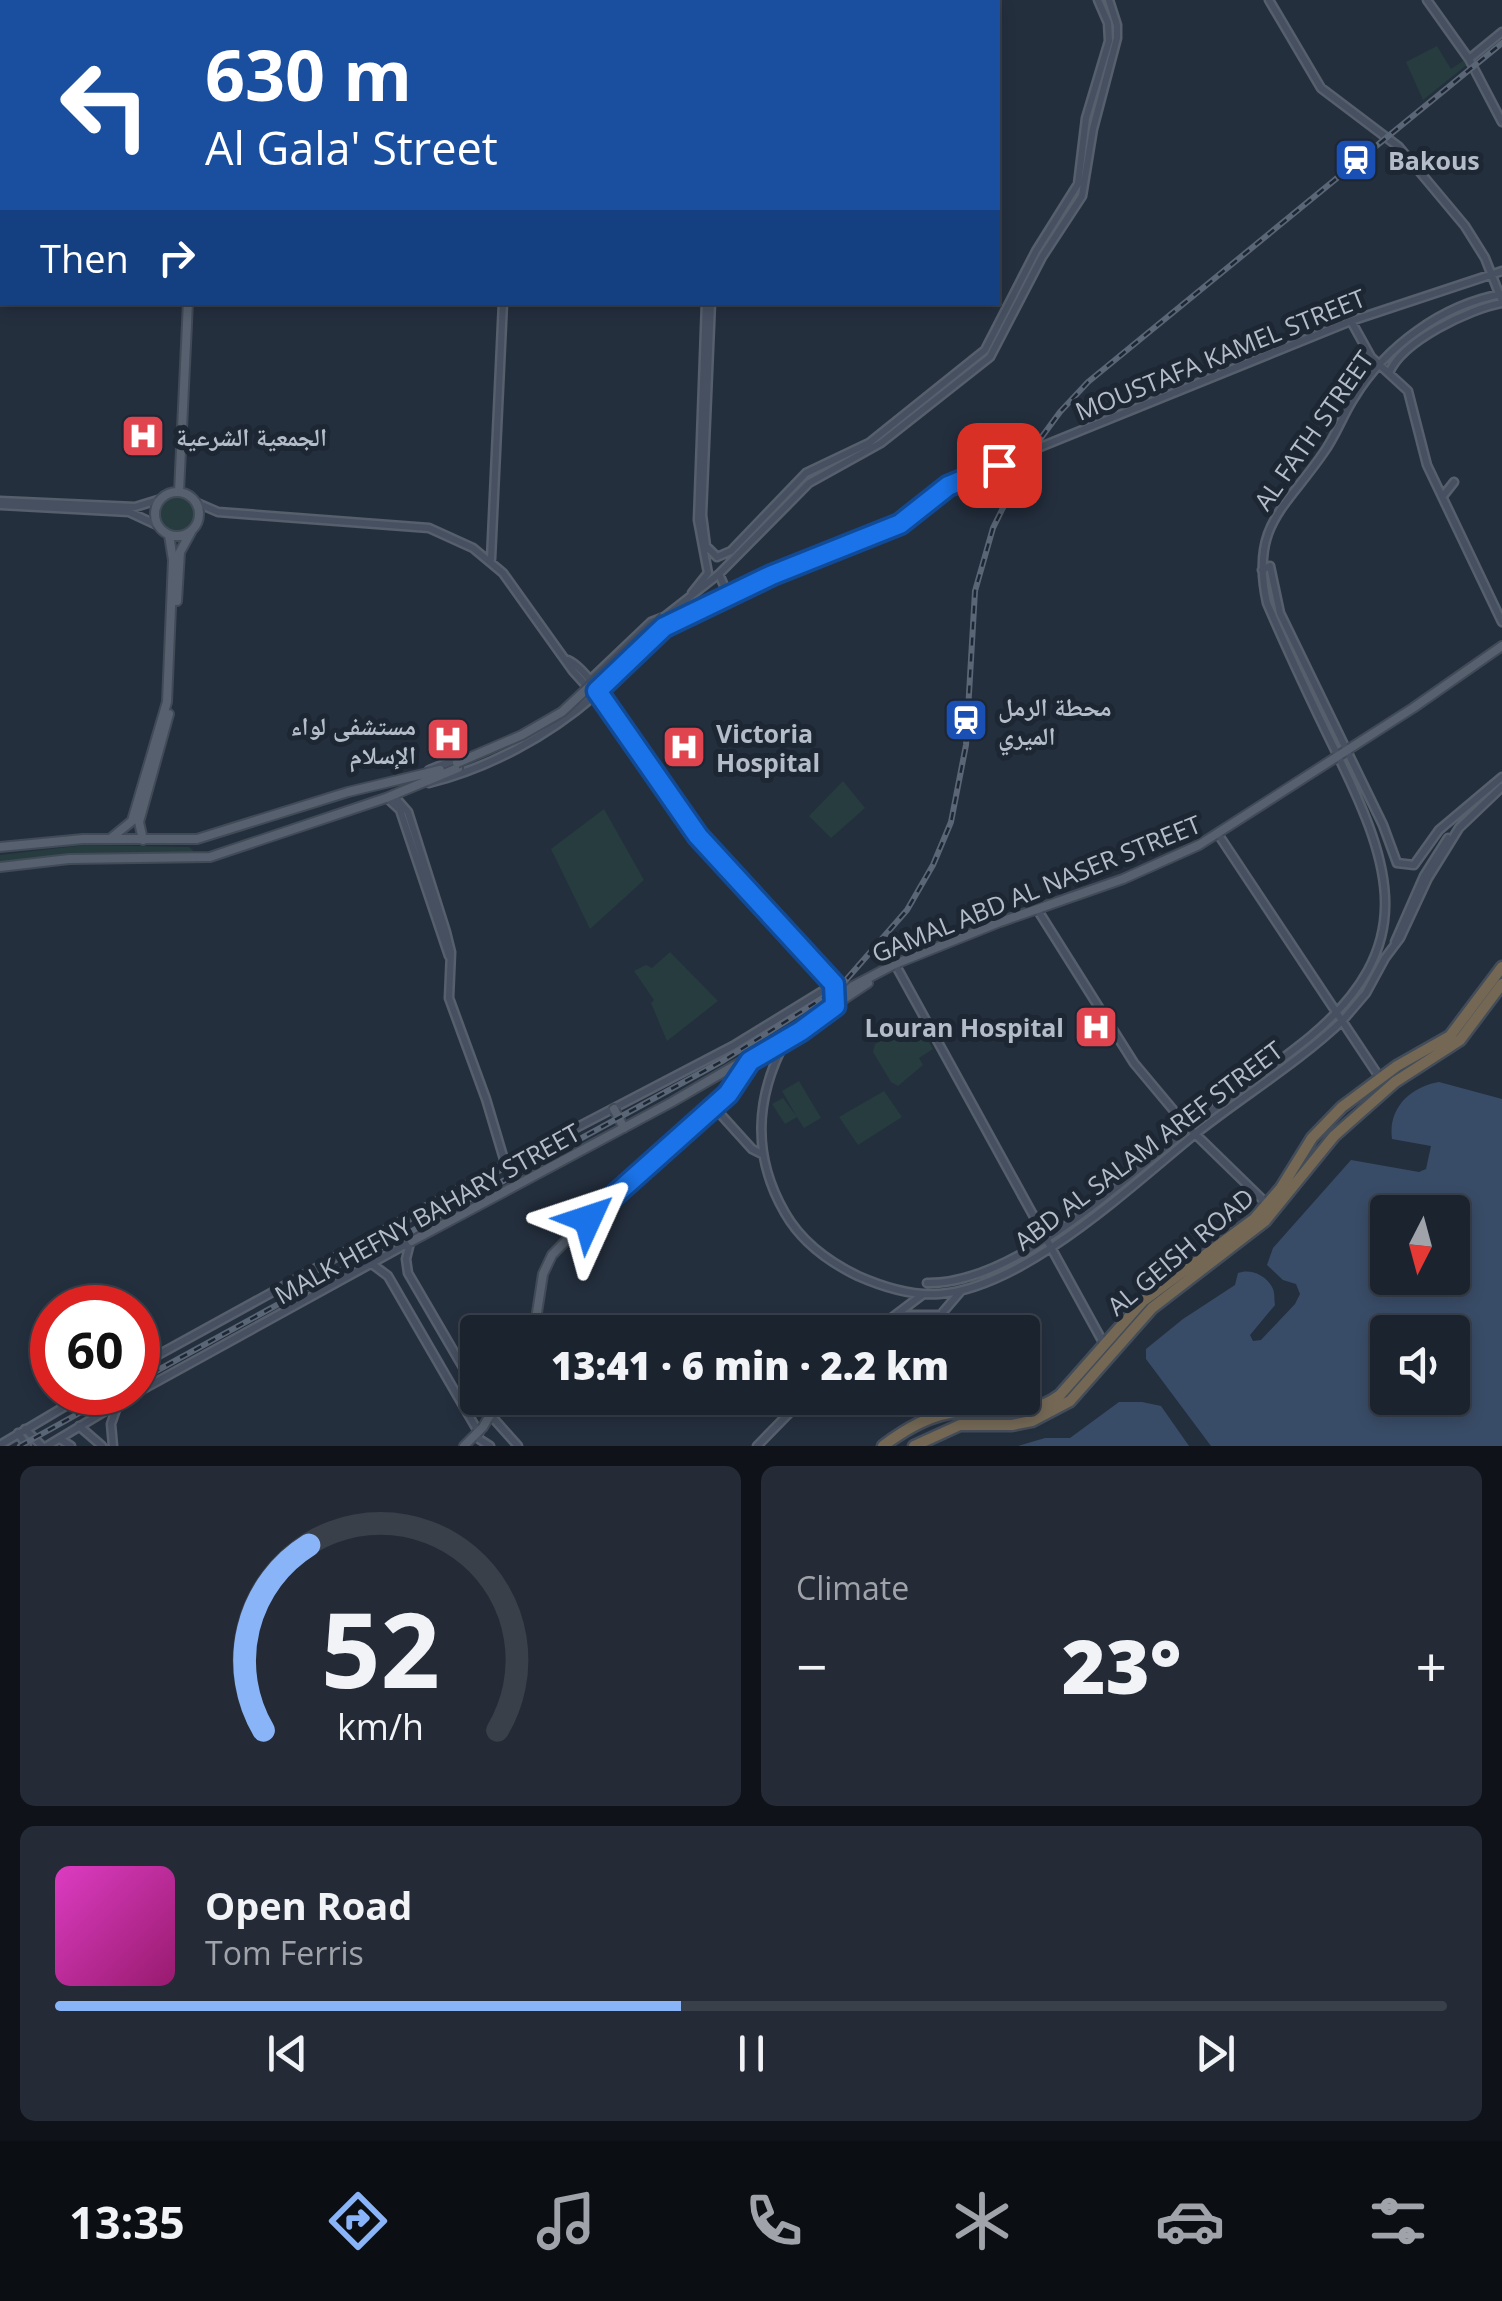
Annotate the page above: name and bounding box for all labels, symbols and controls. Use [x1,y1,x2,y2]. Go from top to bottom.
text: 630 m [205,26,412,122]
icon: left [40,40,170,170]
text: Al Gala' Street [205,117,498,178]
station icon: Bakous [1333,137,1379,183]
place label: Bakous [1388,143,1480,177]
icon: right [149,230,204,285]
text: Then [40,232,129,284]
street label: MOUSTAFA KAMEL STREET [1070,280,1370,428]
street label: AL FATH STREET [1245,343,1381,516]
hospital icon: الجمعية الشرعية [120,413,166,459]
place label: الجمعية الشرعية [176,419,327,453]
pin [957,423,1042,508]
icon: arrive [972,438,1027,493]
place label: محطة الرمل الميري [998,689,1112,756]
station icon: محطة الرمل الميري [943,697,989,743]
place label: مستشفى لواء الإسلام [290,708,416,773]
hospital icon: مستشفى لواء الإسلام [425,716,471,762]
place label: Victoria Hospital [716,716,820,779]
hospital icon: Victoria Hospital [661,724,707,770]
street label: GAMAL ABD AL NASER STREET [866,806,1206,970]
hospital icon: Louran Hospital [1073,1004,1119,1050]
place label: Louran Hospital [865,1010,1064,1044]
street label: ABD AL SALAM AREF STREET [1007,1033,1289,1257]
street label: MALK HEFNY BAHARY STREET [268,1115,586,1311]
position arrow [536,1167,640,1271]
street label: AL GEISH ROAD [1099,1180,1261,1322]
north arrow [1370,1195,1470,1295]
map controls [1370,1195,1470,1415]
speed limit sign: 60 [30,1285,160,1415]
button: sound [1370,1315,1470,1415]
text: 13:41 · 6 min · 2.2 km [551,1339,949,1391]
text: Climate [796,1566,909,1609]
text: 52 [321,1577,440,1718]
text: 23° [1062,1614,1181,1716]
text: − [796,1628,827,1703]
text: + [1416,1628,1447,1703]
text: km/h [337,1702,424,1750]
text: Open Road [205,1879,412,1931]
text: Tom Ferris [205,1931,364,1974]
icon: previous [260,2026,315,2081]
icon: pause [724,2026,779,2081]
icon: next [1188,2026,1243,2081]
icon: directions [323,2186,393,2256]
icon: music [531,2186,601,2256]
icon: phone [739,2186,809,2256]
icon: climate [947,2186,1017,2256]
icon: car [1155,2186,1225,2256]
icon: filters [1363,2186,1433,2256]
text: 13:35 [69,2191,185,2252]

